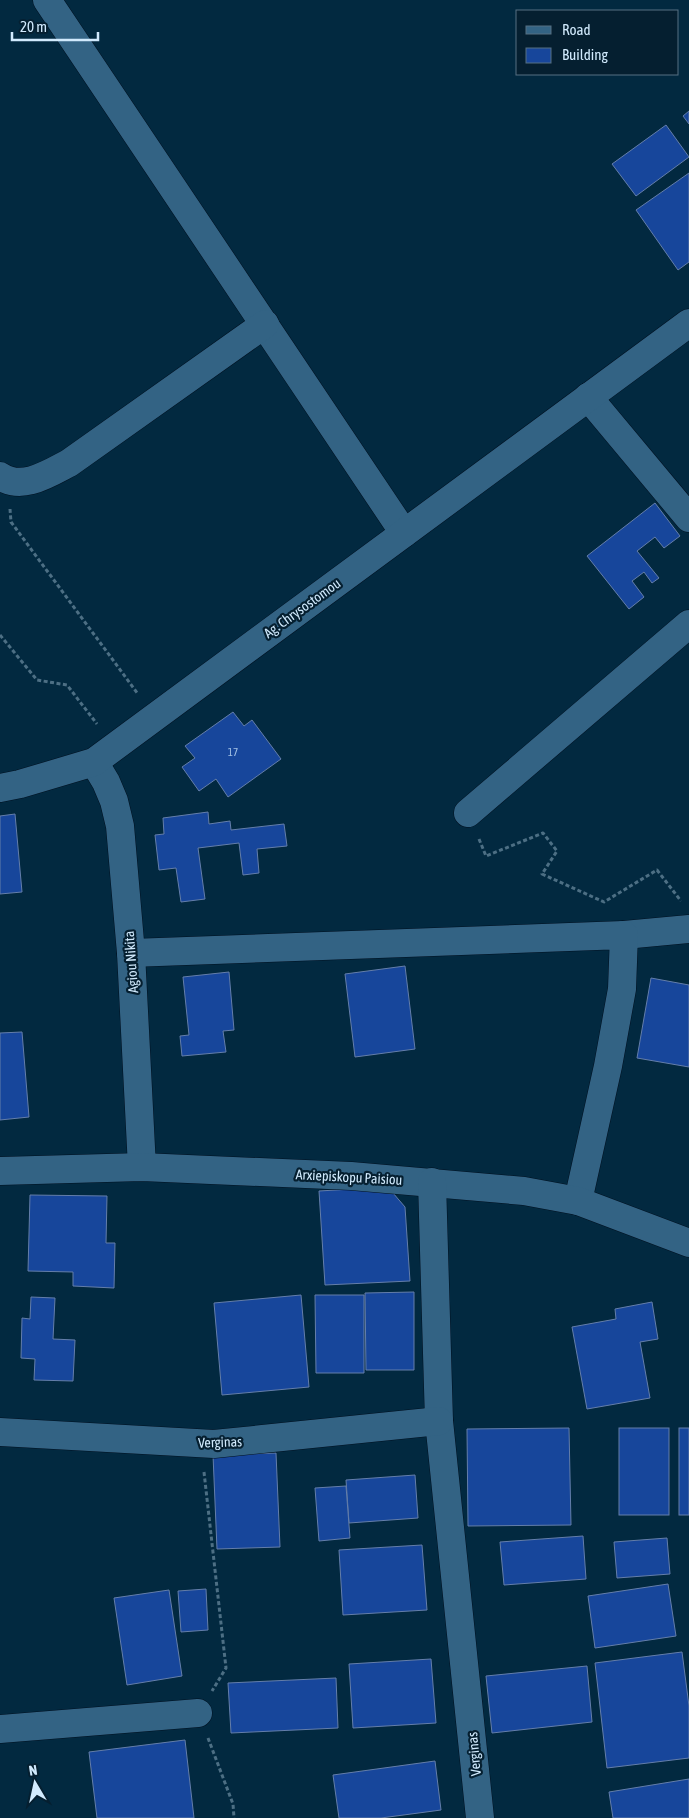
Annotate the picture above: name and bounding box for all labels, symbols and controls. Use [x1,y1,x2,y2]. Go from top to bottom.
scale bar [12,10,99,42]
legend [516,10,679,75]
text: 20 m [20,18,47,35]
text: Road [562,21,591,38]
text: Building [562,46,608,63]
street label: Ag. Chrysostomou [261,575,343,641]
house number: 17 [228,746,238,758]
street label: Agiou Nikita [121,930,141,994]
street label: Arxiepiskopu Paisiou [295,1166,403,1188]
street label: Verginas [198,1433,242,1451]
street label: Verginas [464,1731,484,1777]
north arrow [10,1758,60,1808]
text: N [28,1762,38,1779]

